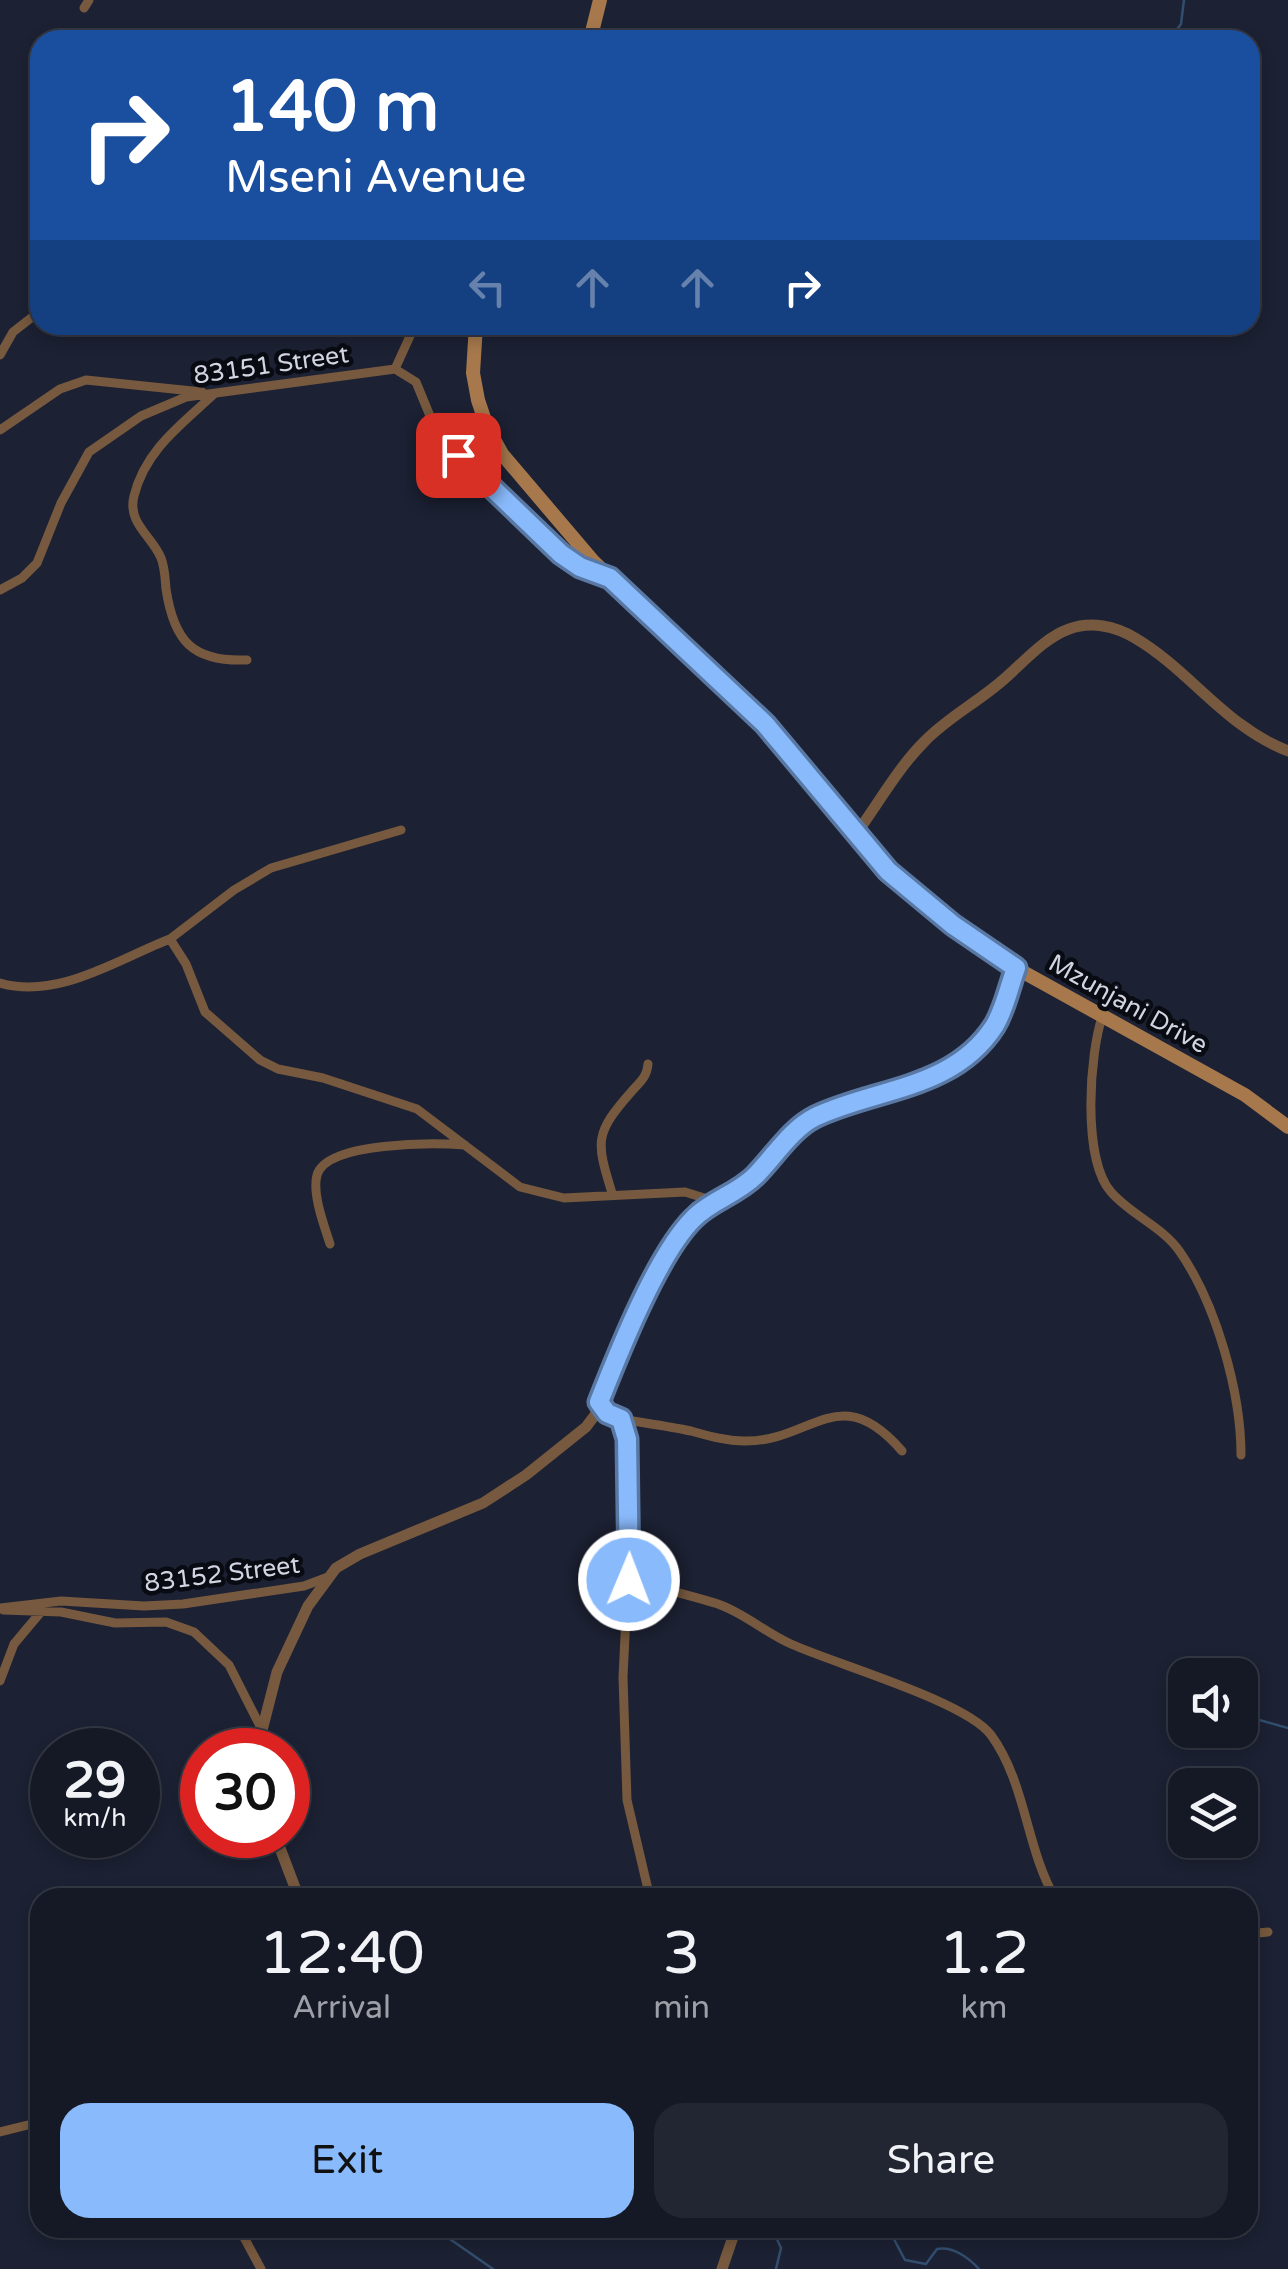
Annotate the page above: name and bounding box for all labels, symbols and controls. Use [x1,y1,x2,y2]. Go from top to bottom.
text: 140 m [225,66,439,150]
icon: right [60,70,190,200]
text: Mseni Avenue [225,151,526,205]
icon: left [460,260,515,315]
icon: ahead [565,260,620,315]
icon: ahead [670,260,725,315]
icon: right [775,260,830,315]
street label: 83151 Street [191,339,351,391]
pin [416,413,501,498]
icon: arrive [431,428,486,483]
street label: Mzunjani Drive [1043,948,1213,1060]
position arrow [577,1528,681,1632]
street label: 83152 Street [143,1550,302,1598]
map controls [1168,1658,1258,1858]
button: sound [1168,1658,1258,1748]
speed limit sign: 30 [180,1728,310,1858]
text: 29 [64,1751,126,1811]
button: layers [1168,1768,1258,1858]
text: km/h [64,1803,126,1833]
text: 12:40 [258,1918,425,1990]
text: 3 [663,1918,701,1990]
text: 1.2 [939,1918,1030,1990]
text: Arrival [292,1989,391,2027]
text: min [653,1989,710,2027]
text: km [961,1989,1007,2027]
button: Exit [60,2103,634,2218]
button: Share [654,2103,1228,2218]

